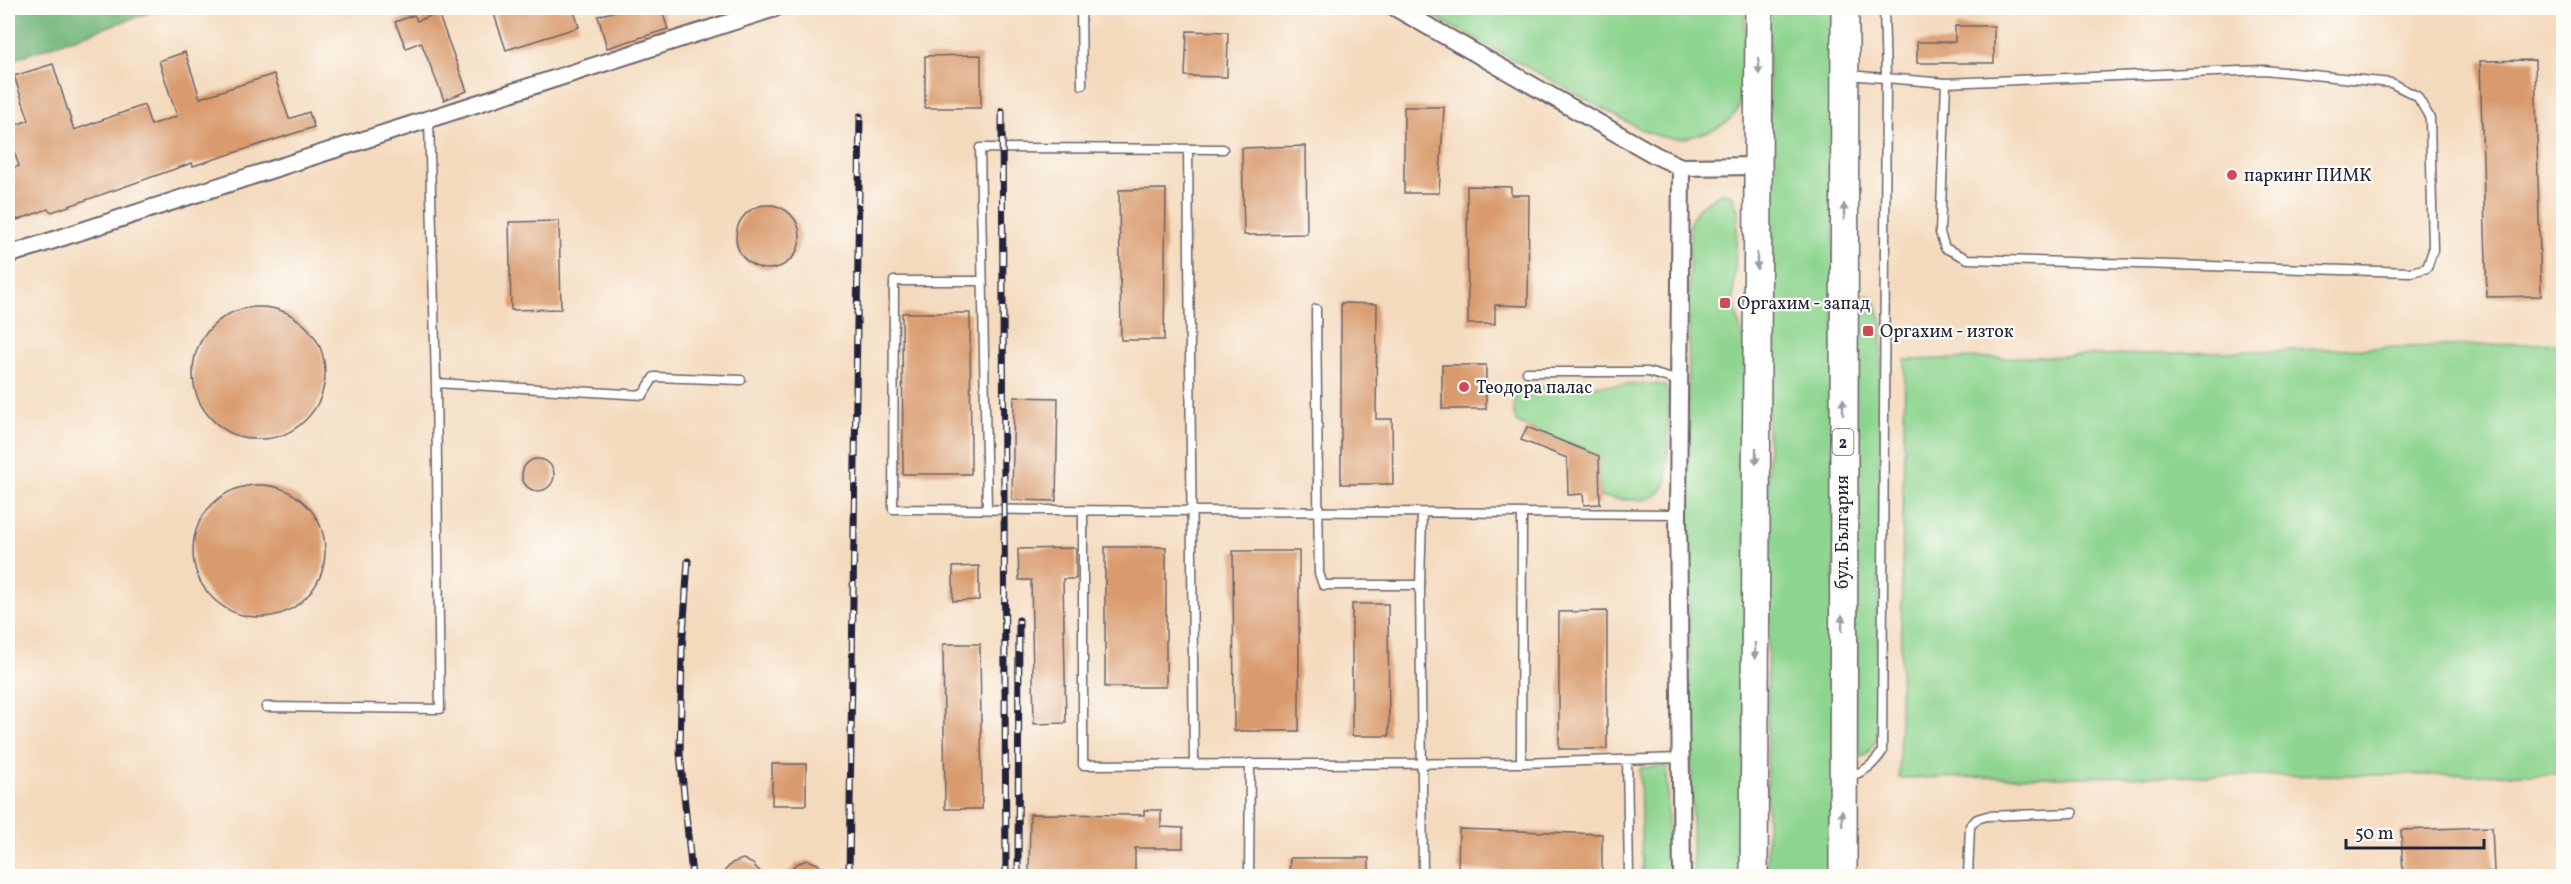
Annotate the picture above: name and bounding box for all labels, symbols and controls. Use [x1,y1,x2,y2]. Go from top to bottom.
one-way arrow [1754,56,1764,75]
place label: паркинг ПИМК [2244,164,2372,189]
marker: паркинг ПИМК [2225,168,2239,182]
one-way arrow [1839,203,1849,222]
one-way arrow [1753,251,1762,270]
place label: Оргахим - запад [1737,292,1870,317]
marker: Оргахим - запад [1718,296,1732,310]
place label: Оргахим - изток [1880,320,2014,345]
marker: Оргахим - изток [1861,324,1875,338]
place label: Теодора палас [1476,376,1592,401]
marker: Теодора палас [1457,380,1471,394]
one-way arrow [1838,398,1848,417]
road number: 2 [1832,429,1854,455]
one-way arrow [1751,446,1761,465]
street label: бул. България [1831,475,1856,589]
one-way arrow [1837,614,1847,633]
one-way arrow [1750,641,1760,660]
one-way arrow [1837,809,1847,828]
scale bar [2346,812,2484,850]
text: 50 m [2355,822,2394,847]

